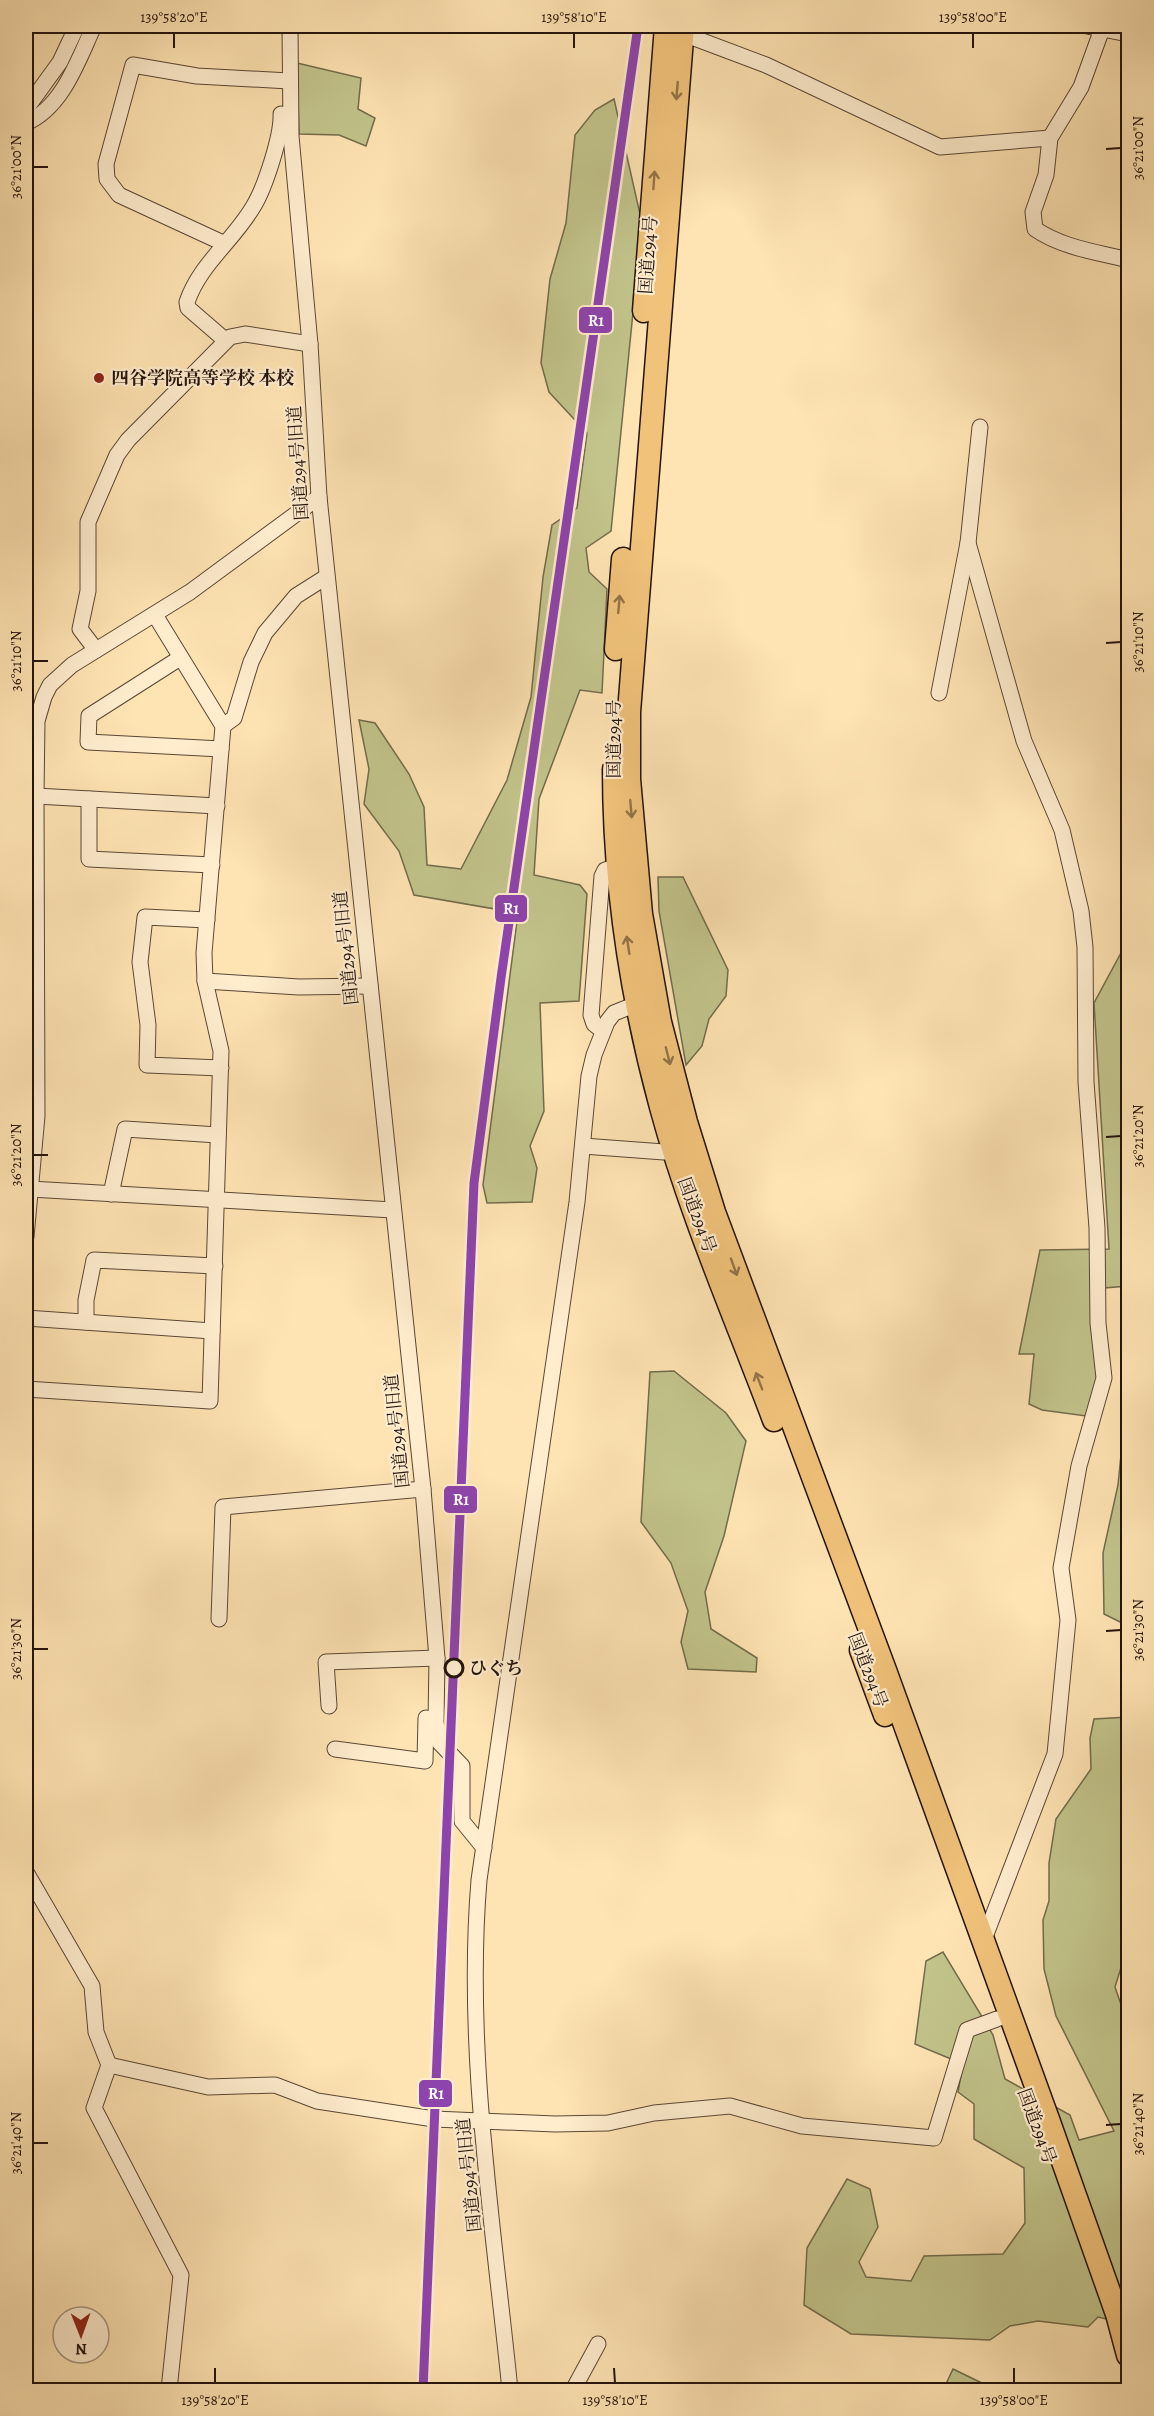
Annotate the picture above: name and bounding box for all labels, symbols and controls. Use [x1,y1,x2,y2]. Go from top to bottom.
text: 139°58'20"E [140,7,208,27]
text: 139°58'10"E [541,7,607,27]
text: 139°58'00"E [939,7,1007,27]
one-way arrow [672,80,683,100]
text: 36°21'00"N [1128,116,1148,180]
text: 36°21'00"N [6,135,26,199]
one-way arrow [648,170,659,190]
street label: 国道294号 [633,215,663,295]
line badge: R1 [578,306,613,334]
text: R1 [588,310,604,332]
place label: 四谷学院高等学校 本校 [111,366,294,390]
marker: 四谷学院高等学校 本校 [92,371,106,385]
street label: 国道294号旧道 [282,405,314,521]
one-way arrow [614,595,625,615]
text: 36°21'10"N [1128,611,1148,672]
text: 36°21'10"N [6,630,26,691]
street label: 国道294号 [602,700,626,778]
one-way arrow [626,798,637,818]
street label: 国道294号旧道 [328,890,364,1006]
line badge: R1 [494,894,528,923]
text: R1 [503,898,519,920]
one-way arrow [622,936,633,955]
one-way arrow [663,1046,675,1065]
text: 36°21'20"N [1128,1104,1148,1167]
text: 36°21'20"N [6,1123,26,1186]
street label: 国道294号 [672,1174,722,1256]
one-way arrow [730,1257,741,1276]
one-way arrow [753,1372,764,1391]
street label: 国道294号旧道 [379,1373,415,1489]
line badge: R1 [443,1485,478,1514]
text: R1 [453,1489,469,1511]
text: 36°21'30"N [1128,1599,1148,1661]
text: 36°21'30"N [6,1618,26,1680]
street label: 国道294号 [843,1629,893,1711]
place label: ひぐち [469,1656,523,1680]
marker: ひぐち [444,1658,464,1678]
line badge: R1 [418,2079,453,2108]
text: R1 [428,2083,444,2105]
street label: 国道294号 [1012,2085,1062,2167]
text: 36°21'40"N [1128,2092,1148,2155]
text: 36°21'40"N [6,2111,26,2174]
street label: 国道294号旧道 [451,2117,487,2233]
north arrow [51,2305,111,2365]
text: N [75,2338,87,2360]
text: 139°58'20"E [181,2390,249,2410]
text: 139°58'10"E [582,2390,648,2410]
text: 139°58'00"E [980,2390,1048,2410]

